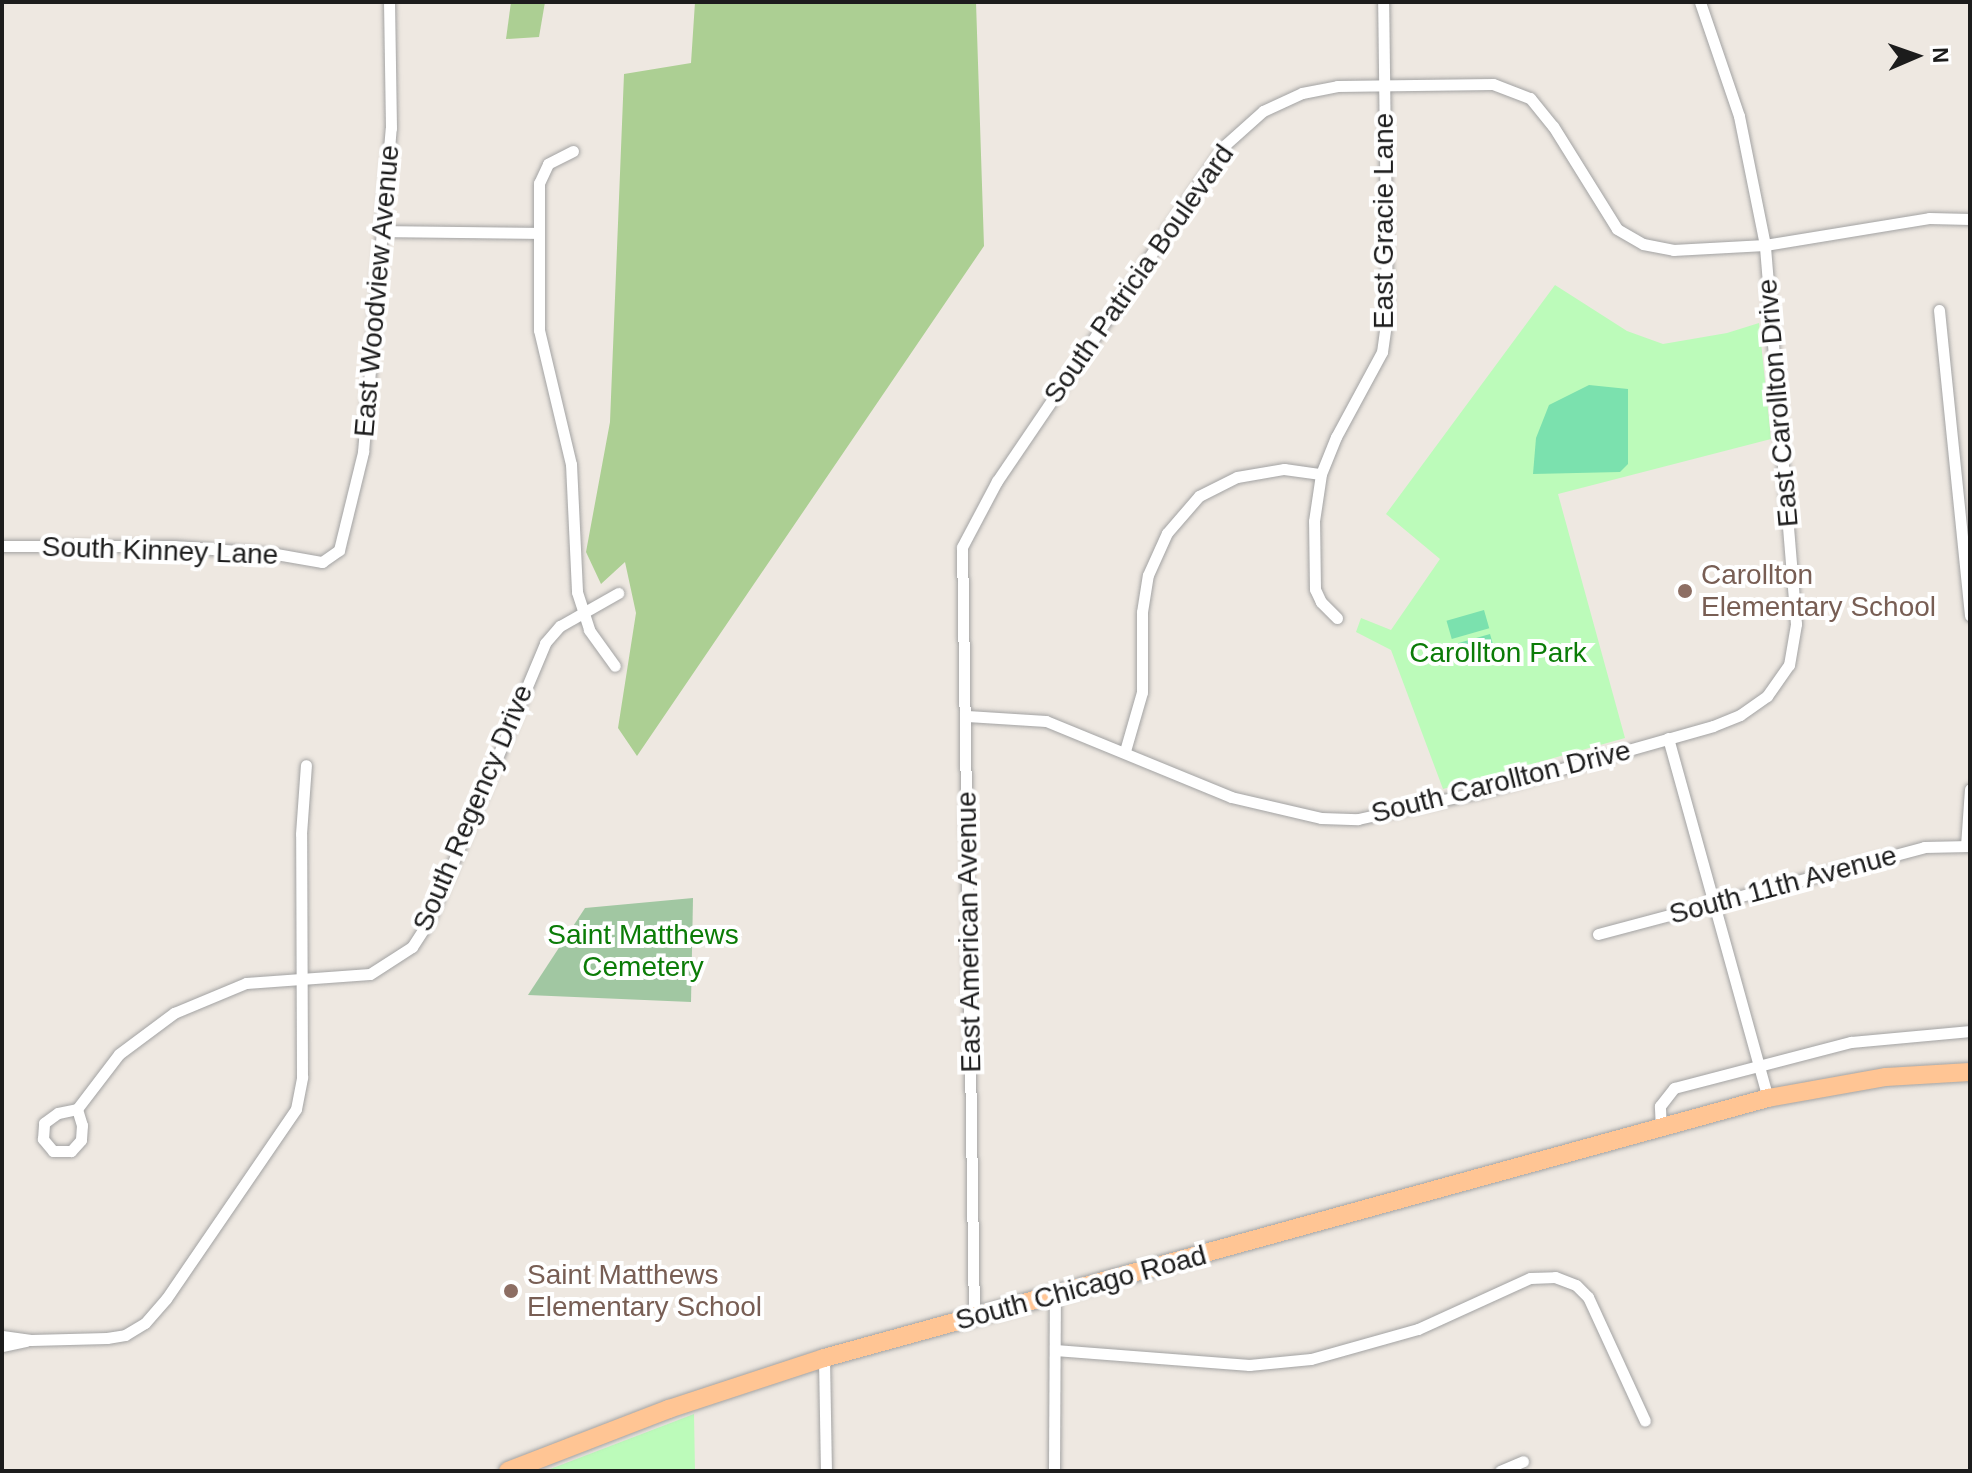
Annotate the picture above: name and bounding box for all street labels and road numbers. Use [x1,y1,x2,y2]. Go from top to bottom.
street label: East Gracie Lane [1367,113,1401,329]
street label: South Patricia Boulevard [1037,138,1241,410]
street label: East Woodview Avenue [347,143,407,439]
street label: East Carollton Drive [1750,278,1806,528]
street label: South Kinney Lane [41,530,279,572]
street label: South Regency Drive [406,680,540,936]
street label: South Carollton Drive [1368,734,1634,830]
street label: East American Avenue [950,790,988,1074]
street label: South 11th Avenue [1665,838,1901,932]
street label: South Chicago Road [952,1238,1210,1338]

